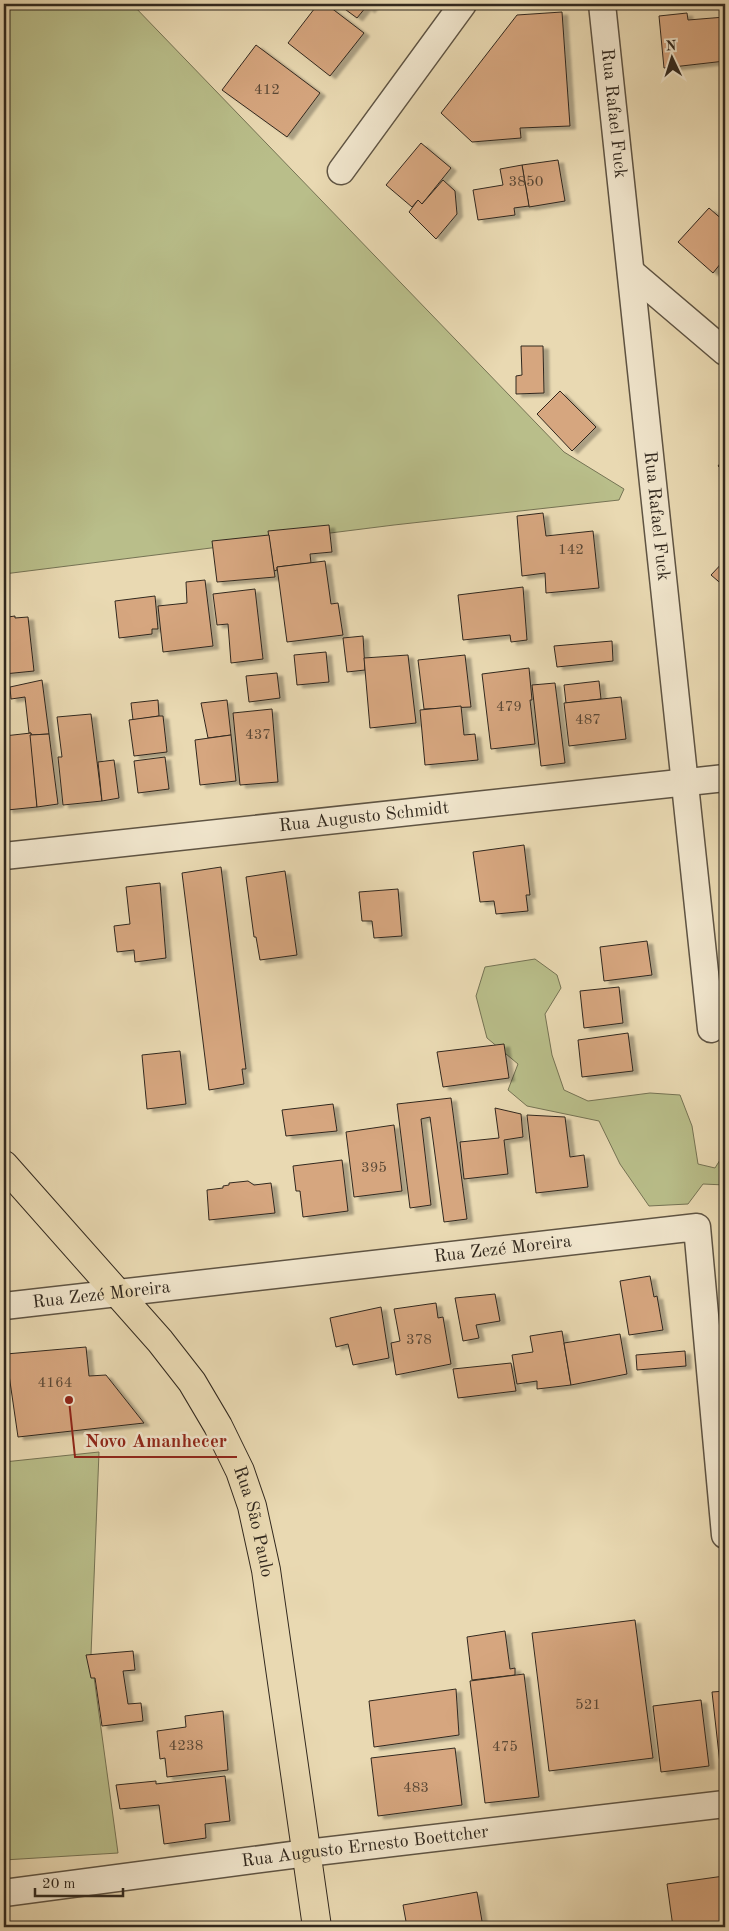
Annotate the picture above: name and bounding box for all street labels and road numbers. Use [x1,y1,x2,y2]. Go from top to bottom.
street label: Rua Rafael Fuck [598,48,629,179]
street label: Rua Rafael Fuck [641,450,672,582]
street label: Rua Augusto Schmidt [278,799,450,835]
street label: Rua Zezé Moreira [433,1232,573,1266]
street label: Rua Zezé Moreira [31,1278,171,1312]
street label: Rua São Paulo [230,1464,276,1579]
street label: Rua Augusto Ernesto Boettcher [240,1823,490,1871]

